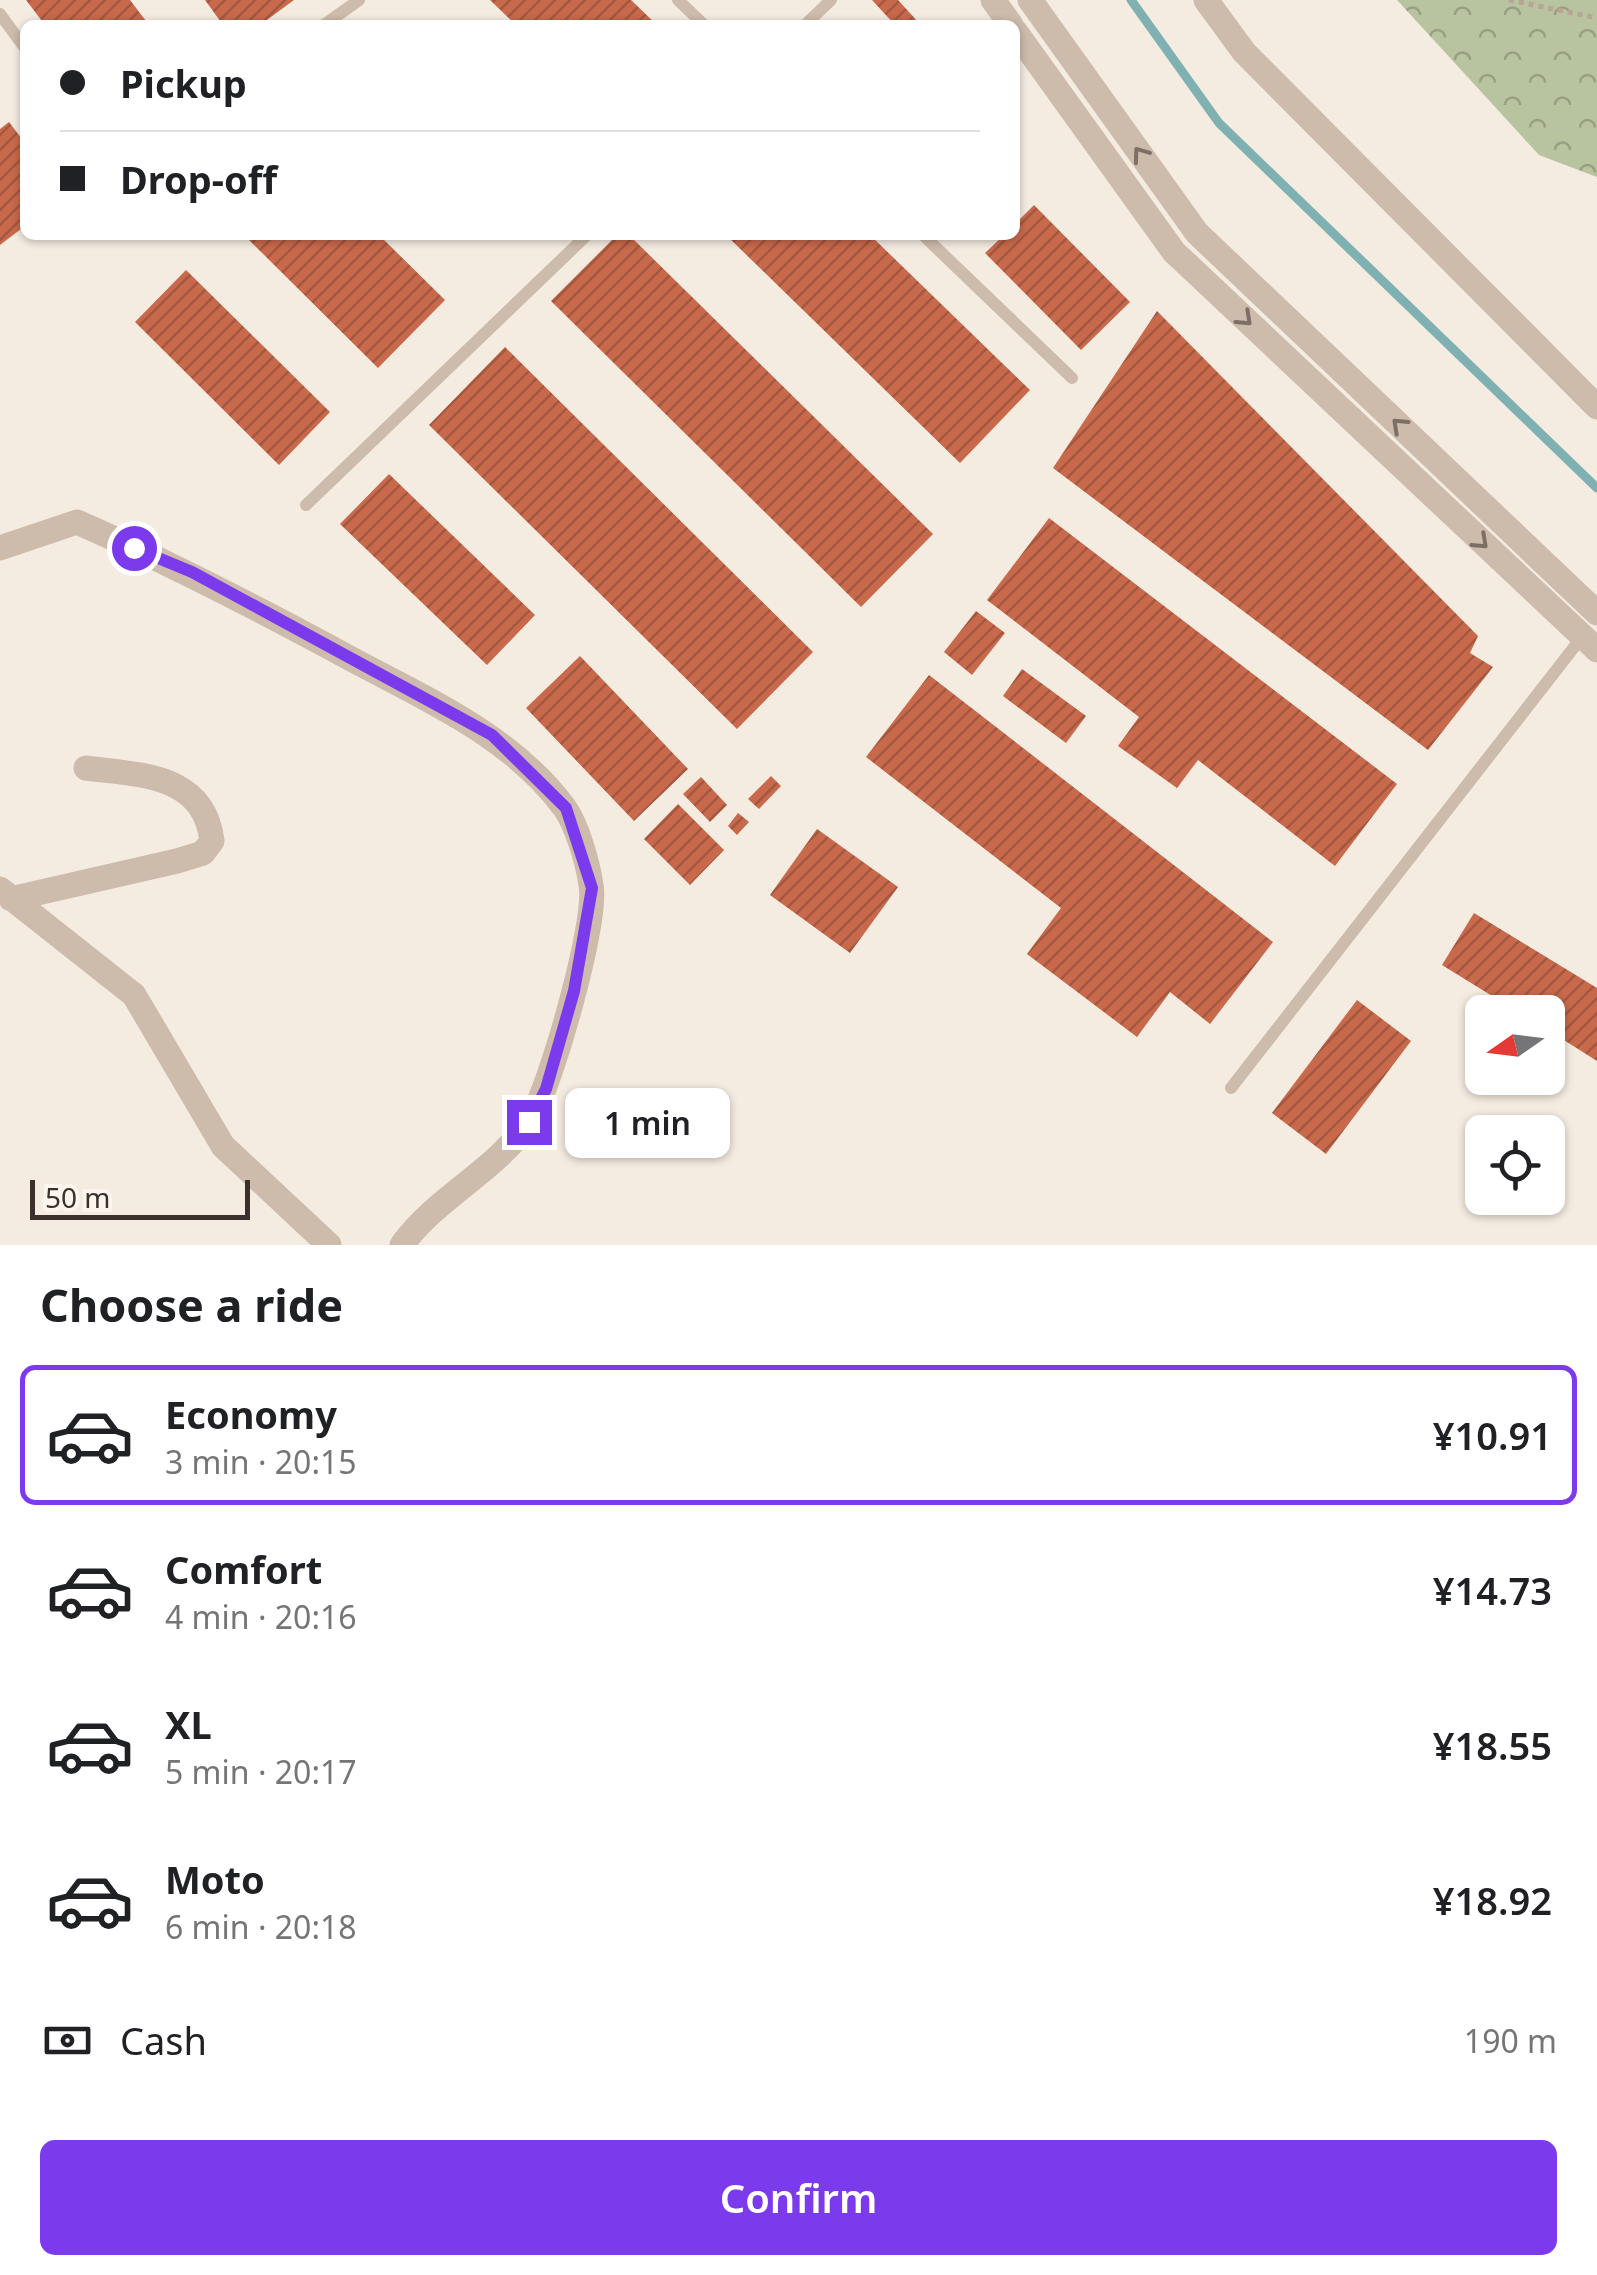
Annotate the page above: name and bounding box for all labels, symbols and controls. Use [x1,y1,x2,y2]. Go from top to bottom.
text: Pickup [120,57,247,109]
one-way arrow [1134,147,1152,165]
text: Drop-off [120,153,277,205]
one-way arrow [1233,307,1251,325]
one-way arrow [1392,419,1411,437]
route start [112,526,157,571]
one-way arrow [1470,530,1488,548]
north arrow [1465,995,1565,1095]
map controls [1465,995,1565,1215]
callout: 1 min [564,1087,729,1157]
route end [507,1100,552,1145]
text: 1 min [604,1101,691,1144]
button: locate [1465,1115,1565,1215]
scale bar [30,1175,250,1220]
text: 50 m [45,1178,111,1216]
text: Choose a ride [40,1274,343,1335]
text: Economy [165,1388,337,1440]
icon: car [45,1390,135,1480]
text: ¥10.91 [1433,1409,1552,1461]
text: 3 min · 20:15 [165,1440,357,1483]
text: Comfort [165,1543,322,1595]
icon: car [45,1545,135,1635]
text: ¥14.73 [1433,1564,1552,1616]
text: 4 min · 20:16 [165,1595,357,1638]
text: XL [165,1698,212,1750]
icon: car [45,1700,135,1790]
text: ¥18.55 [1433,1719,1552,1771]
text: 5 min · 20:17 [165,1750,357,1793]
text: Moto [165,1853,265,1905]
icon: car [45,1855,135,1945]
text: ¥18.92 [1433,1874,1552,1926]
text: 6 min · 20:18 [165,1905,357,1948]
icon: cash [40,2013,95,2068]
text: Cash [120,2014,207,2066]
text: 190 m [1464,2019,1557,2062]
button: Confirm [40,2140,1557,2255]

